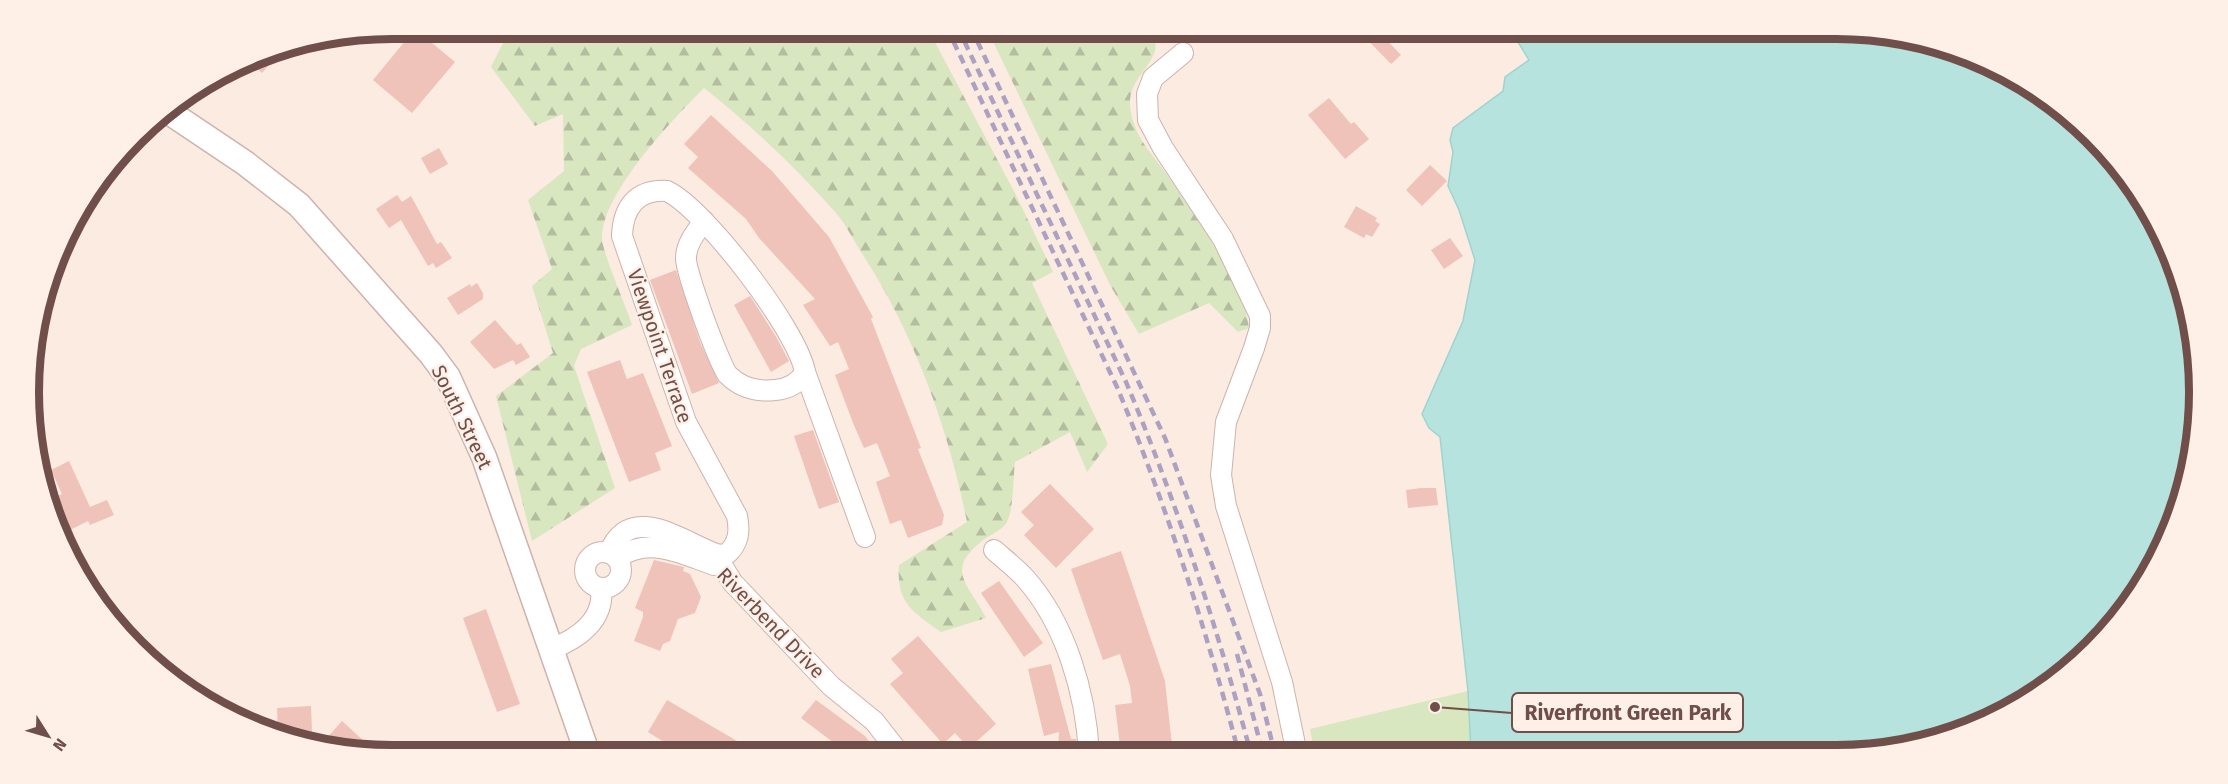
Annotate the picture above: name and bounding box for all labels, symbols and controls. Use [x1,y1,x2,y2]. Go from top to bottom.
street label: Viewpoint Terrace [622,266,698,426]
street label: South Street [427,361,498,474]
street label: Riverbend Drive [712,563,830,683]
callout: Riverfront Green Park [1512,693,1743,732]
text: Riverfront Green Park [1525,700,1732,726]
north arrow [18,706,78,766]
text: N [49,735,70,755]

